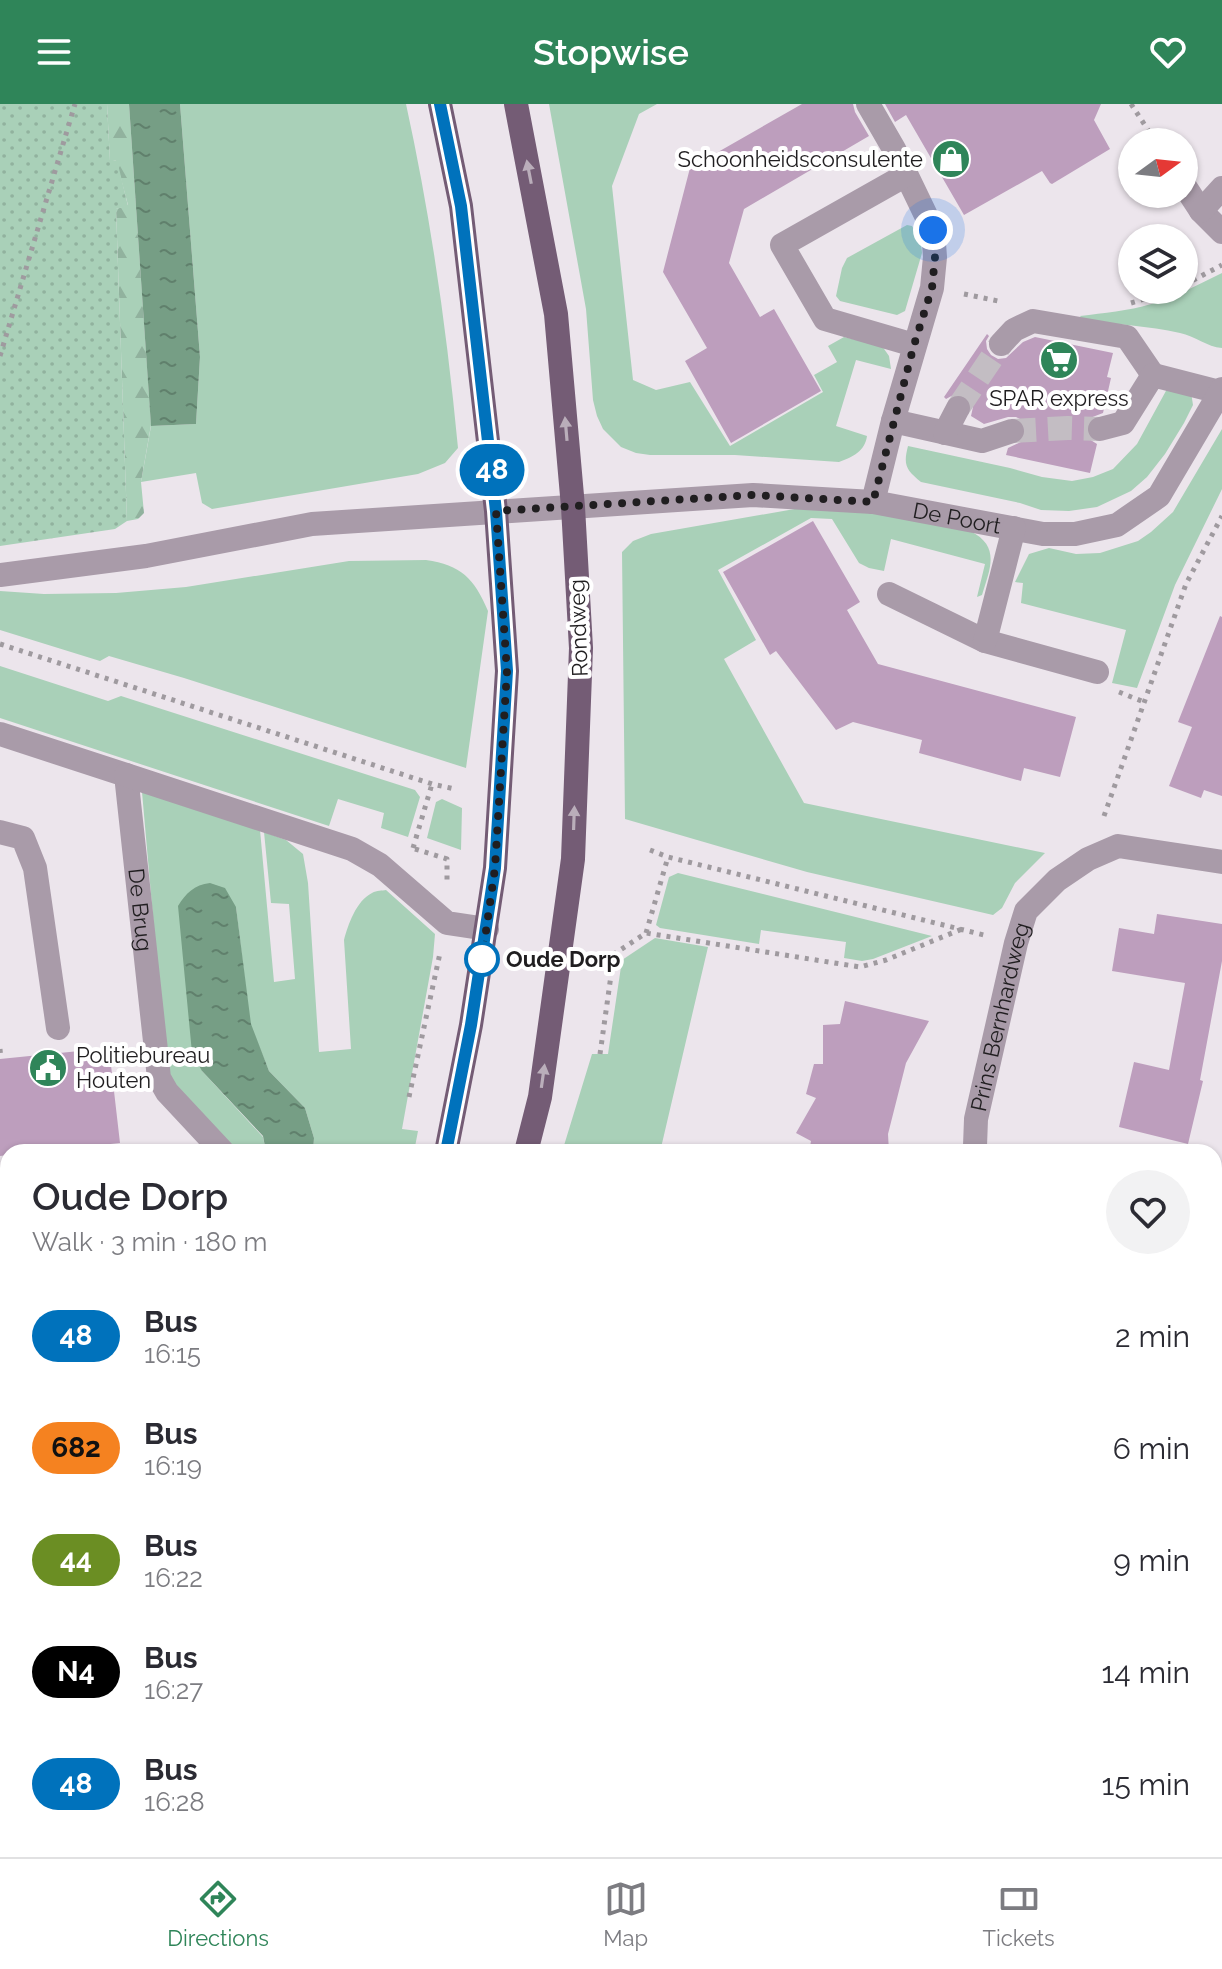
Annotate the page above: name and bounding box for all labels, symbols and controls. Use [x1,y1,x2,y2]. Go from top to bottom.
icon: menu [32,30,76,74]
icon: heart [1146,30,1190,74]
text: Stopwise [533,31,689,73]
north arrow [1118,128,1198,208]
map controls [1118,128,1198,304]
shop icon: Schoonheidsconsulente [930,138,972,180]
place label: Schoonheidsconsulente [678,146,923,172]
one-way arrow [522,160,534,185]
your location [913,210,953,250]
button: layers [1118,224,1198,304]
supermarket icon: SPAR express [1038,339,1080,381]
place label: SPAR express [989,385,1129,411]
one-way arrow [559,416,572,441]
line badge: 48 [456,444,528,496]
text: 48 [476,453,508,486]
street label: De Poort [911,497,1004,539]
street label: Rondweg [563,579,593,677]
one-way arrow [568,805,581,830]
street label: De Brug [123,867,158,953]
street label: Prins Bernhardweg [965,919,1035,1114]
marker: Oude Dorp [465,942,499,976]
place label: Oude Dorp [506,946,620,972]
place label: Politiebureau Houten [76,1042,210,1093]
public building icon: Politiebureau Houten [27,1047,69,1089]
one-way arrow [536,1063,549,1088]
button: heart [1106,1170,1190,1254]
text: Oude Dorp [32,1174,228,1219]
text: Walk · 3 min · 180 m [32,1227,267,1257]
text: Bus [144,1304,198,1339]
text: 48 [60,1319,92,1352]
text: 2 min [1115,1319,1190,1354]
text: 16:15 [144,1339,201,1369]
text: Bus [144,1416,198,1451]
text: 682 [51,1431,101,1464]
text: 6 min [1113,1431,1190,1466]
text: 16:19 [144,1451,202,1481]
text: Bus [144,1528,198,1563]
text: 44 [60,1543,92,1576]
text: 9 min [1113,1543,1190,1578]
text: 16:22 [144,1563,203,1593]
text: Bus [144,1640,198,1675]
text: N4 [57,1655,95,1688]
text: 14 min [1102,1655,1190,1690]
text: 16:27 [144,1675,203,1705]
text: Bus [144,1752,198,1787]
text: 48 [60,1767,92,1800]
text: 15 min [1102,1767,1190,1802]
text: 16:28 [144,1787,205,1817]
tab: Directions [167,1877,269,1951]
tab: Map [603,1877,648,1951]
tab: Tickets [983,1877,1055,1951]

